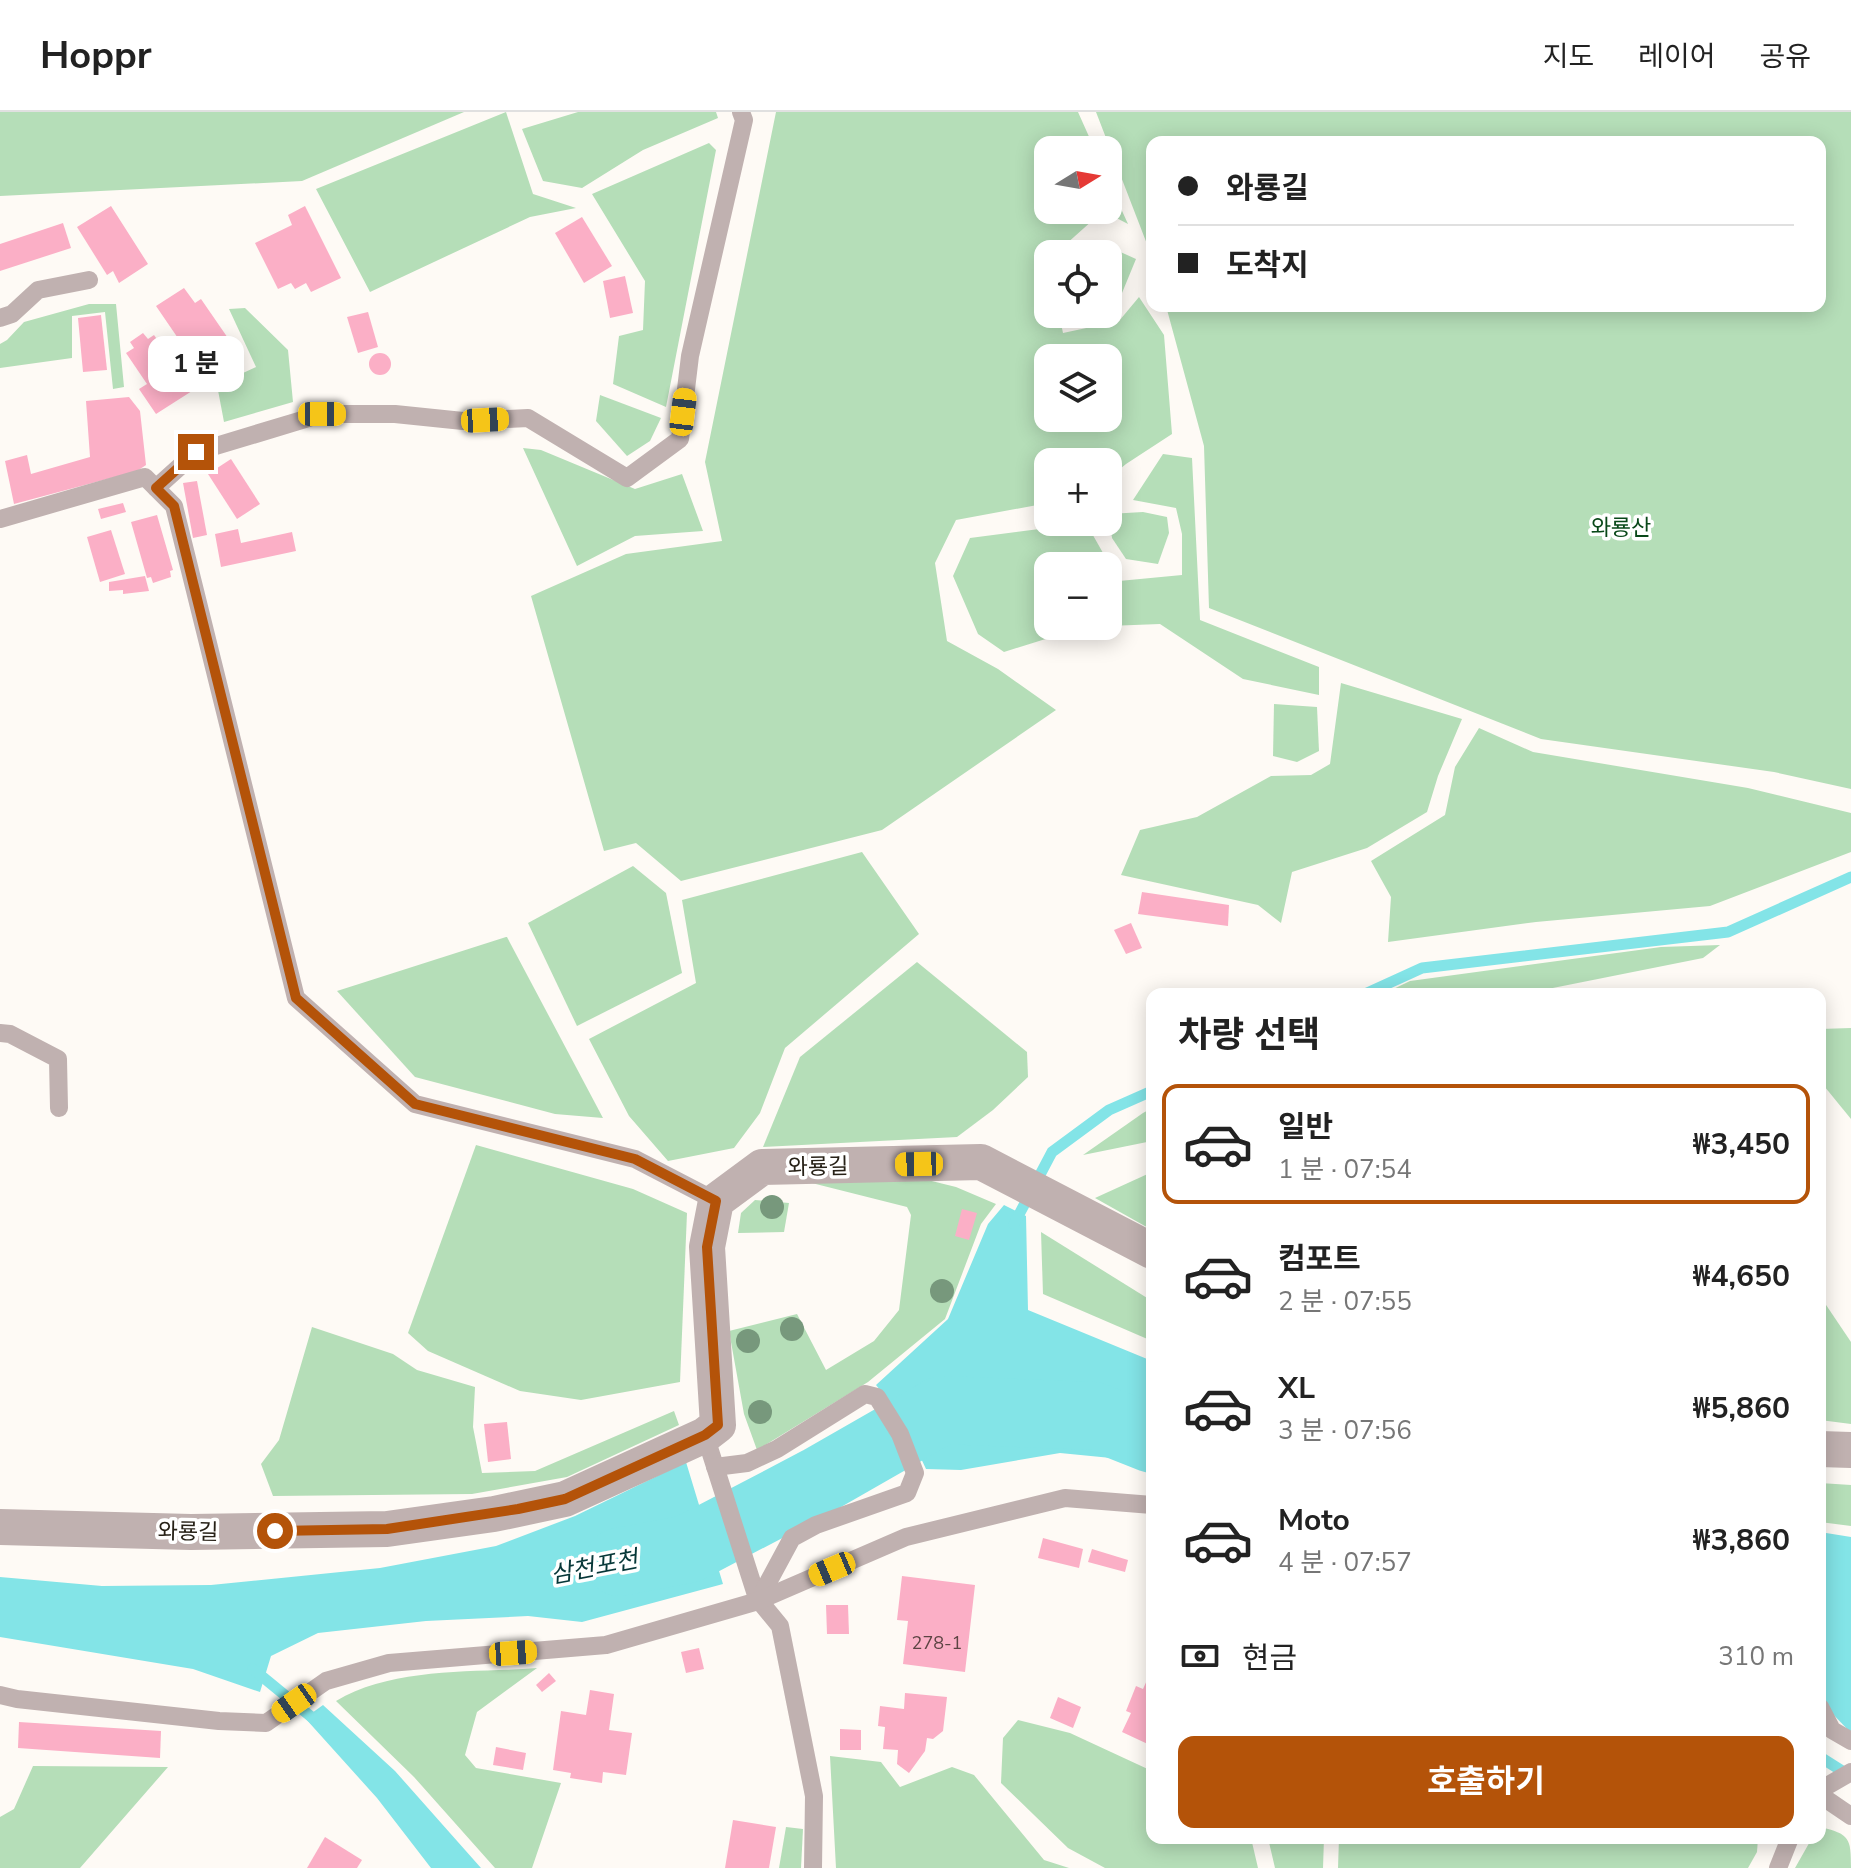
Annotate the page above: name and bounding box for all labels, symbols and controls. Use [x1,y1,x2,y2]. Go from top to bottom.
text: Hoppr [40,30,152,81]
text: 지도 [1543,38,1594,76]
text: 레이어 [1638,38,1715,76]
text: 공유 [1759,38,1811,76]
north arrow [1034,136,1122,224]
map controls [1034,136,1122,640]
text: 와룡길 [1226,168,1309,209]
button: locate [1034,240,1122,328]
text: 도착지 [1226,245,1309,286]
callout: 1 분 [148,336,244,392]
button: layers [1034,344,1122,432]
text: 1 분 [173,346,219,381]
car [668,387,698,437]
car [298,402,346,426]
car [460,407,510,433]
route end [178,434,214,470]
button: + [1034,448,1122,536]
park label: 와룡산 [1591,513,1651,543]
button: − [1034,552,1122,640]
text: 차량 선택 [1178,1011,1320,1060]
text: 일반 [1278,1107,1333,1148]
icon: car [1182,1108,1254,1180]
text: ₩3,450 [1693,1124,1790,1165]
street label: 와룡길 [787,1151,849,1183]
car [895,1152,943,1176]
text: 1 분 · 07:54 [1278,1152,1412,1187]
text: 컴포트 [1278,1239,1361,1280]
icon: car [1182,1240,1254,1312]
text: ₩4,650 [1693,1256,1790,1297]
text: 2 분 · 07:55 [1278,1284,1412,1319]
text: XL [1278,1368,1315,1409]
icon: car [1182,1372,1254,1444]
text: ₩5,860 [1693,1388,1790,1429]
text: 3 분 · 07:56 [1278,1413,1412,1448]
text: Moto [1278,1500,1350,1541]
icon: car [1182,1504,1254,1576]
route start [257,1513,293,1549]
street label: 와룡길 [157,1516,219,1548]
text: ₩3,860 [1693,1520,1790,1561]
water label: 삼천포천 [548,1542,643,1591]
text: 4 분 · 07:57 [1278,1545,1412,1580]
car [805,1549,859,1589]
house number: 278-1 [912,1631,962,1655]
icon: cash [1178,1634,1222,1678]
text: 현금 [1242,1638,1297,1679]
car [488,1639,538,1667]
text: 310 m [1718,1639,1794,1674]
car [267,1679,321,1727]
button: 호출하기 [1178,1736,1794,1828]

